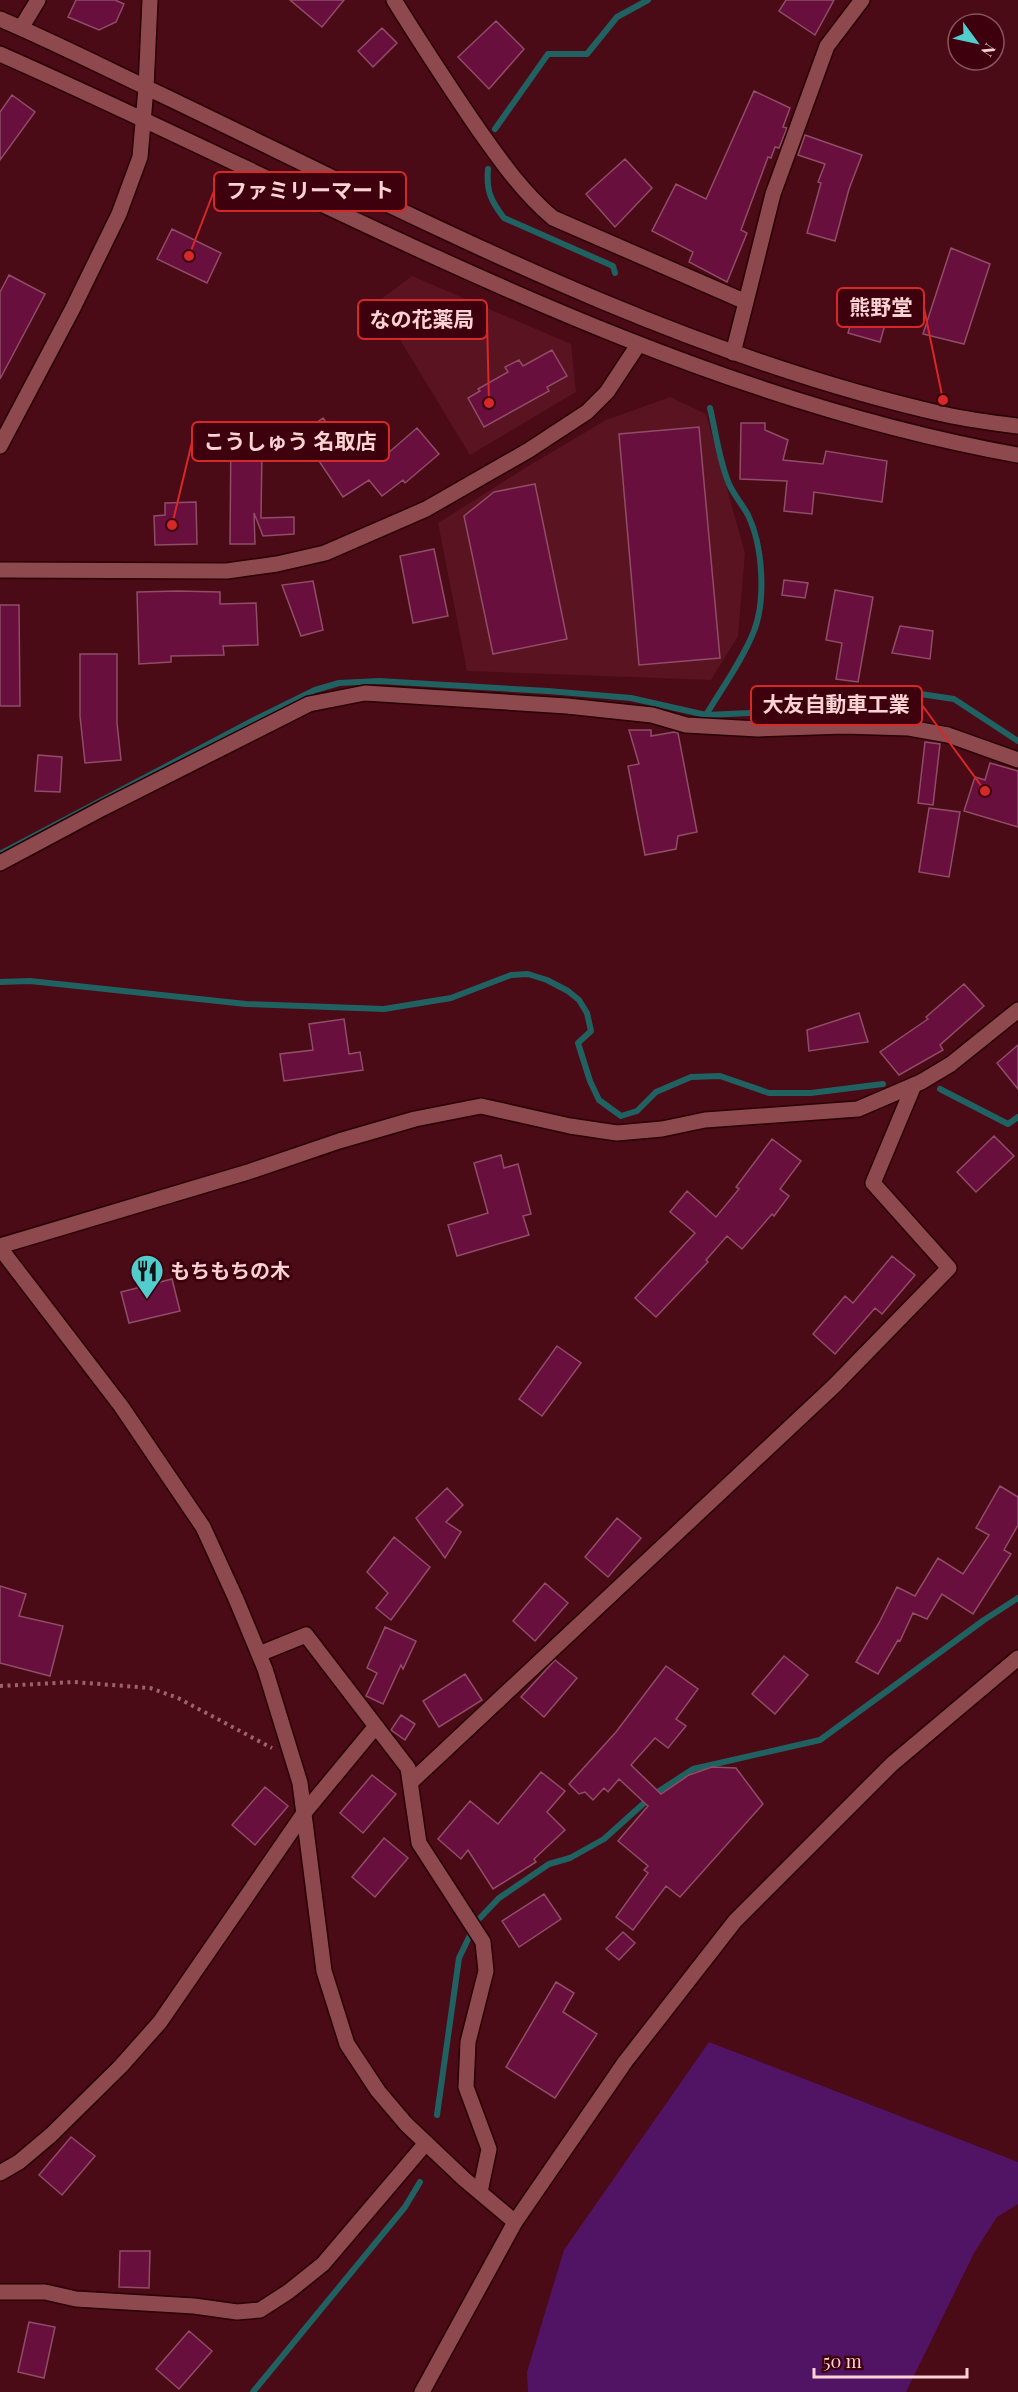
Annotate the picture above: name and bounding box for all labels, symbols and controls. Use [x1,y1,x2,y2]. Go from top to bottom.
north arrow [946,12,1006,72]
text: N [977,40,1001,61]
callout: ファミリーマート [214,172,406,211]
text: ファミリーマート [226,175,394,203]
callout: 熊野堂 [837,288,924,327]
text: 熊野堂 [850,292,913,320]
callout: なの花薬局 [358,300,487,339]
text: なの花薬局 [370,304,475,332]
callout: こうしゅう 名取店 [192,422,389,461]
text: こうしゅう 名取店 [204,426,376,454]
callout: 大友自動車工業 [751,686,922,725]
text: 大友自動車工業 [763,689,910,717]
restaurant icon: もちもちの木 [129,1253,165,1300]
place label: もちもちの木 [170,1256,290,1283]
scale bar [814,2341,967,2379]
text: 50 m [823,2349,862,2373]

